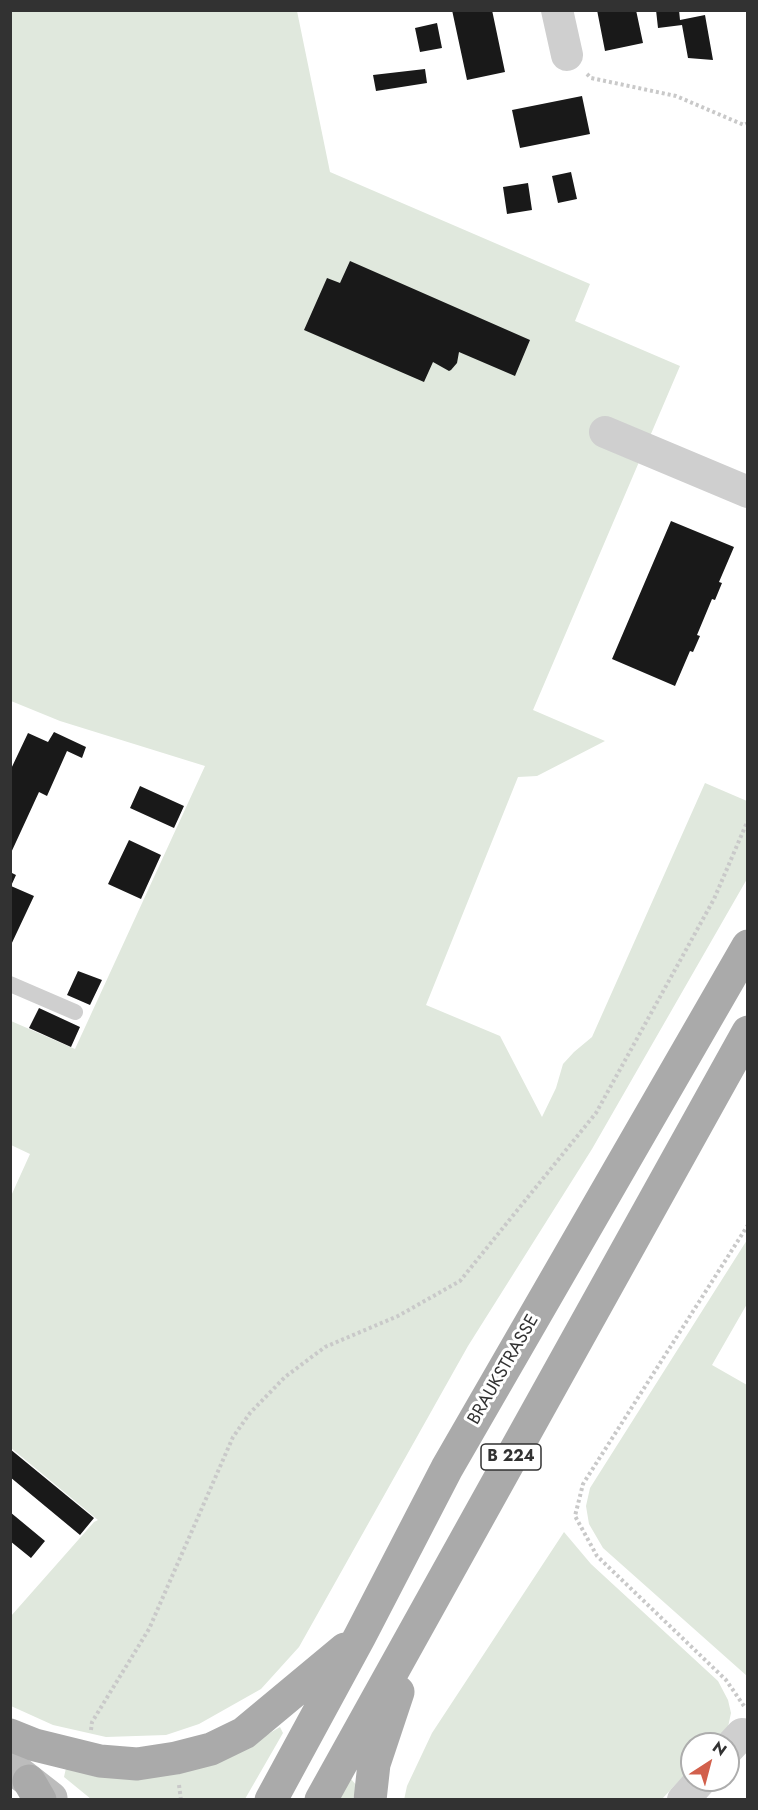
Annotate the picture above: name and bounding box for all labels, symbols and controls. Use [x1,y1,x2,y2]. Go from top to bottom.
street label: BRAUKSTRASSE [464,1311,544,1429]
road number: B 224 [481,1444,541,1470]
north arrow [680,1732,740,1792]
text: N [708,1736,732,1762]

